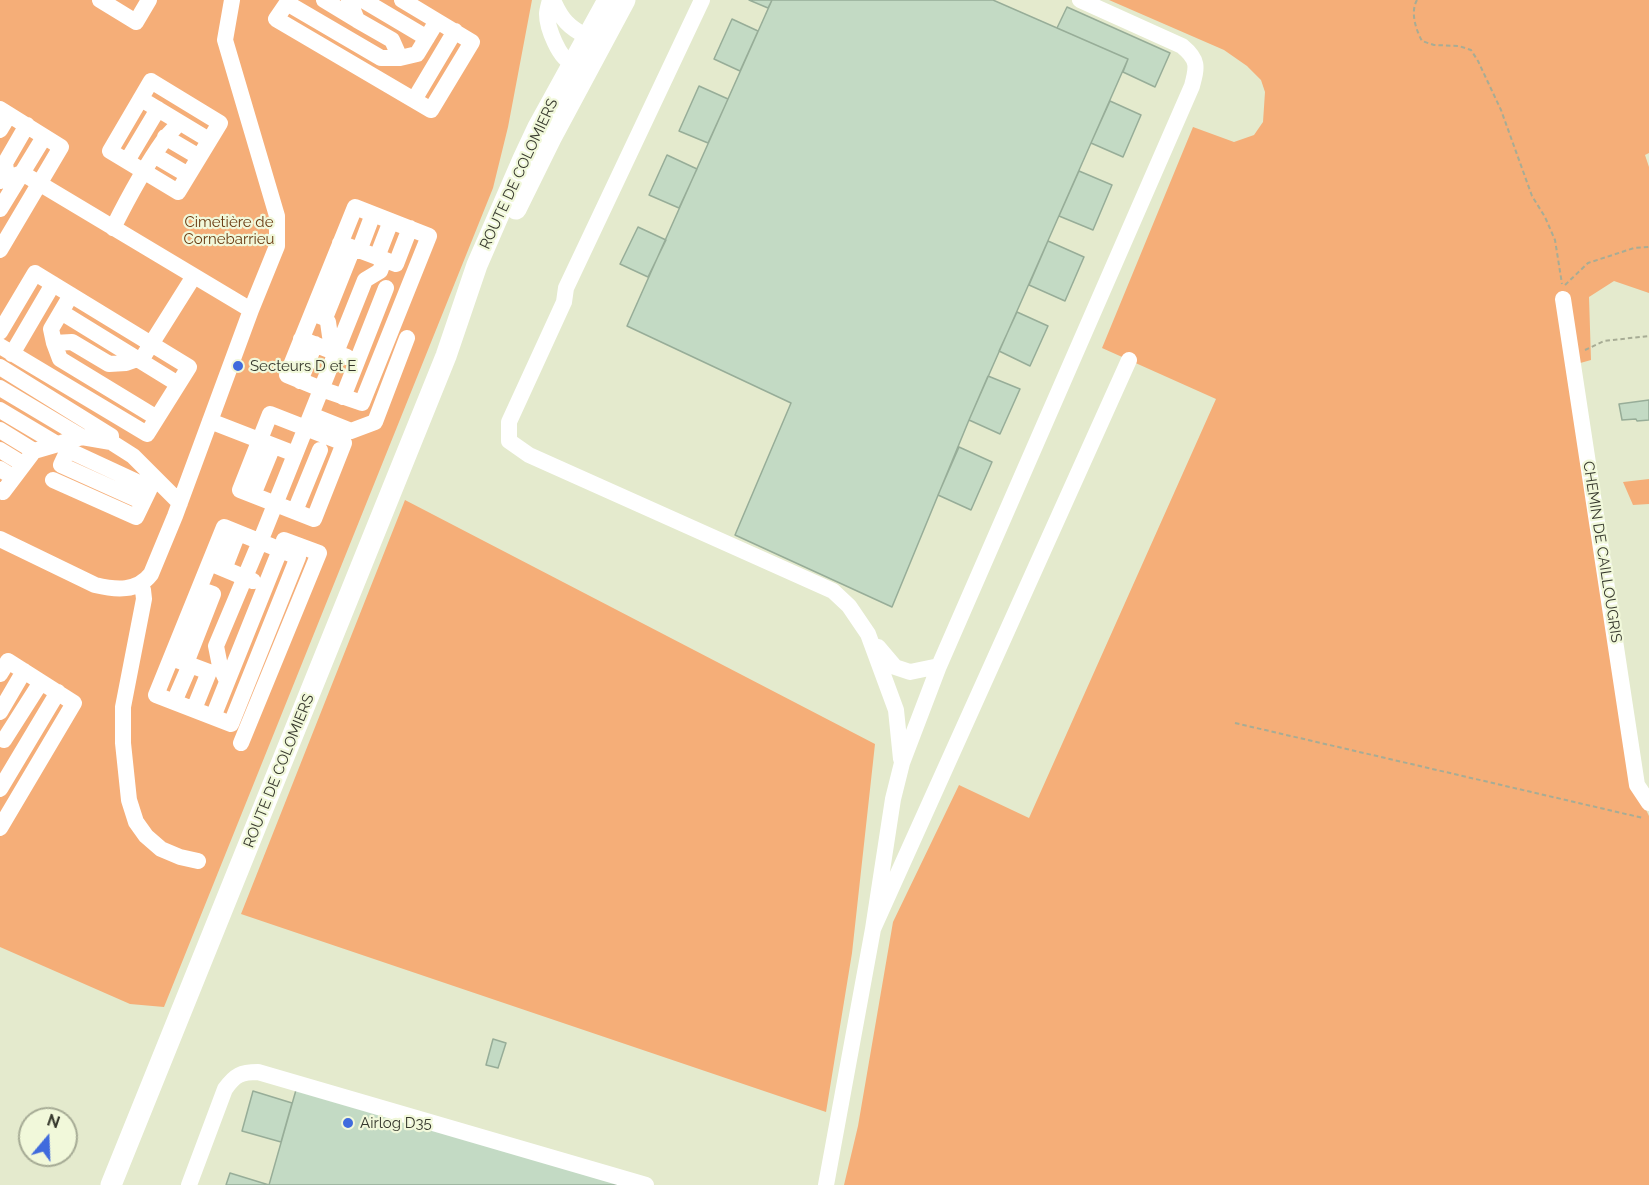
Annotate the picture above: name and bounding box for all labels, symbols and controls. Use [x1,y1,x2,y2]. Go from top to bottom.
street label: ROUTE DE COLOMIERS [476,96,562,252]
park label: Cimetière de Cornebarrieu [184,213,274,248]
place label: Secteurs D et E [250,357,356,375]
marker: Secteurs D et E [231,359,245,373]
street label: CHEMIN DE CAILLOUGRIS [1579,460,1625,644]
street label: ROUTE DE COLOMIERS [240,692,318,850]
north arrow [18,1107,78,1167]
text: N [45,1110,62,1132]
place label: Airlog D35 [360,1114,432,1132]
marker: Airlog D35 [341,1116,355,1130]

